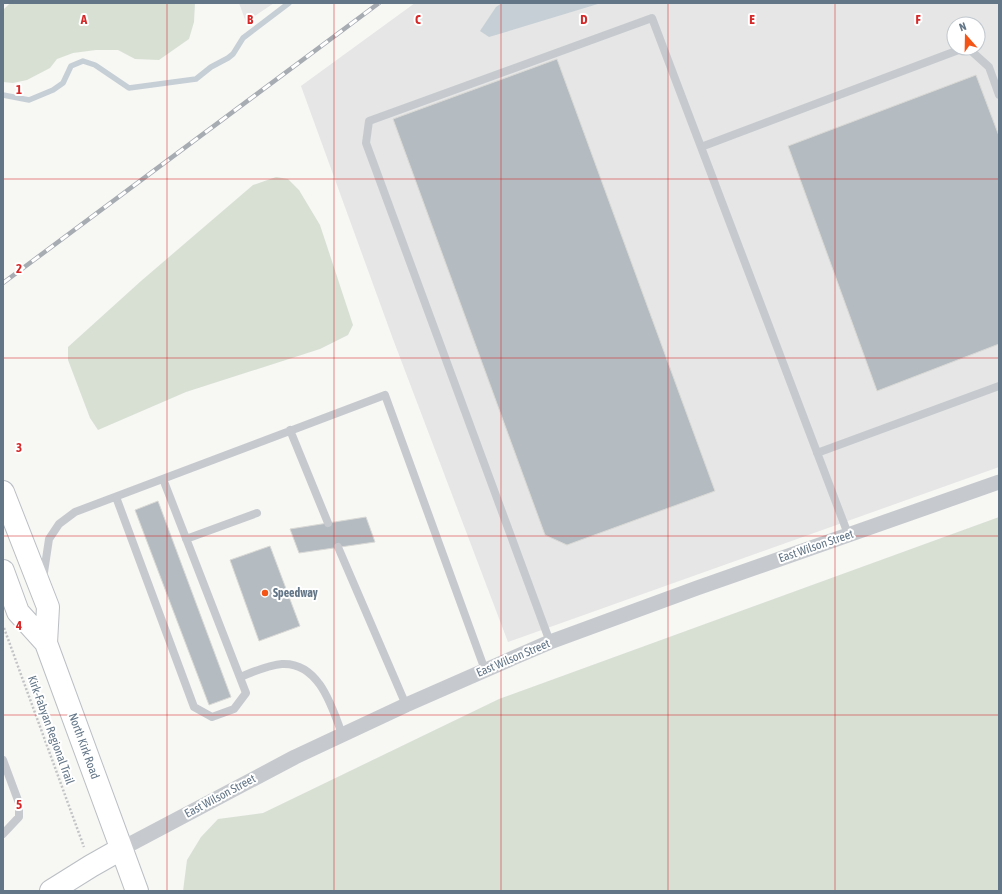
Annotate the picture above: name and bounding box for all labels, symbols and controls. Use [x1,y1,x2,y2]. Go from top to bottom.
text: A [80,12,88,27]
text: B [247,12,254,27]
text: C [415,12,421,27]
text: D [580,12,588,27]
text: E [749,12,755,27]
text: F [915,12,921,27]
north arrow [946,16,986,56]
text: N [957,20,968,33]
text: 1 [16,82,22,97]
text: 2 [16,261,22,276]
text: 3 [16,440,22,455]
street label: East Wilson Street [777,526,856,565]
place label: Speedway [273,586,318,600]
marker: Speedway [260,588,270,598]
text: 4 [15,618,22,633]
street label: East Wilson Street [474,636,552,680]
street label: Kirk-Fabyan Regional Trail [25,674,77,787]
street label: North Kirk Road [66,711,102,781]
street label: East Wilson Street [182,771,258,821]
text: 5 [16,797,22,812]

